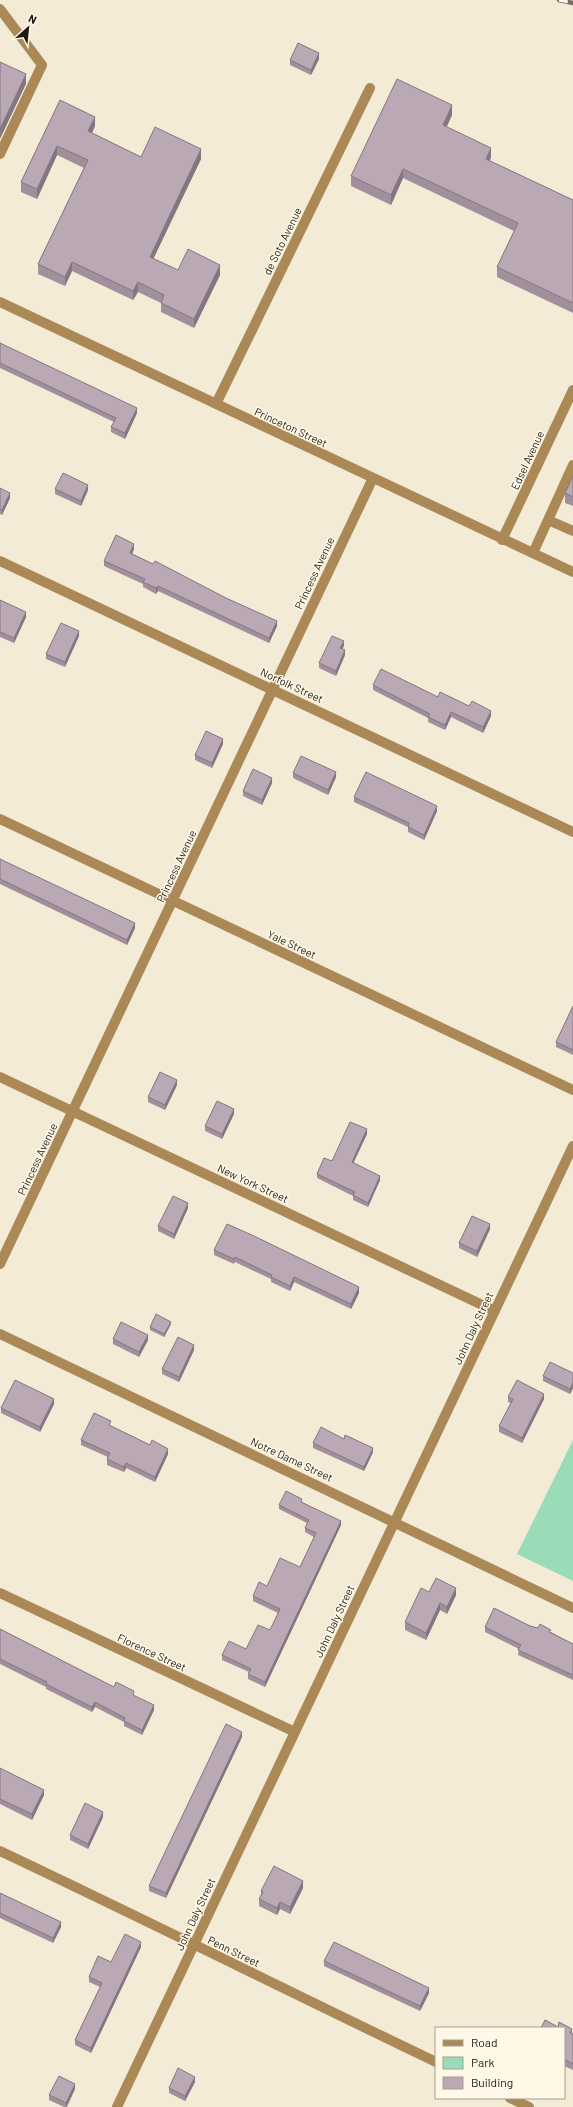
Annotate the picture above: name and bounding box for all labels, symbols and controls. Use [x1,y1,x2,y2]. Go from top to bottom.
north arrow [8,8,48,48]
text: N [27,11,39,26]
street label: de Soto Avenue [260,205,304,277]
street label: Princeton Street [253,404,329,450]
street label: Edsel Avenue [508,428,546,492]
street label: Princess Avenue [292,535,336,611]
street label: Norfolk Street [259,665,325,705]
street label: Princess Avenue [154,828,198,904]
street label: Yale Street [266,927,318,961]
street label: Princess Avenue [15,1121,59,1197]
street label: New York Street [216,1161,290,1205]
street label: John Daly Street [451,1290,495,1366]
street label: Notre Dame Street [249,1434,335,1484]
street label: John Daly Street [312,1583,356,1659]
street label: Florence Street [116,1630,188,1674]
street label: John Daly Street [173,1876,217,1952]
street label: Penn Street [206,1933,262,1969]
legend [435,2027,565,2099]
text: Road [471,2035,498,2049]
text: Park [471,2055,495,2069]
text: Building [471,2075,513,2089]

